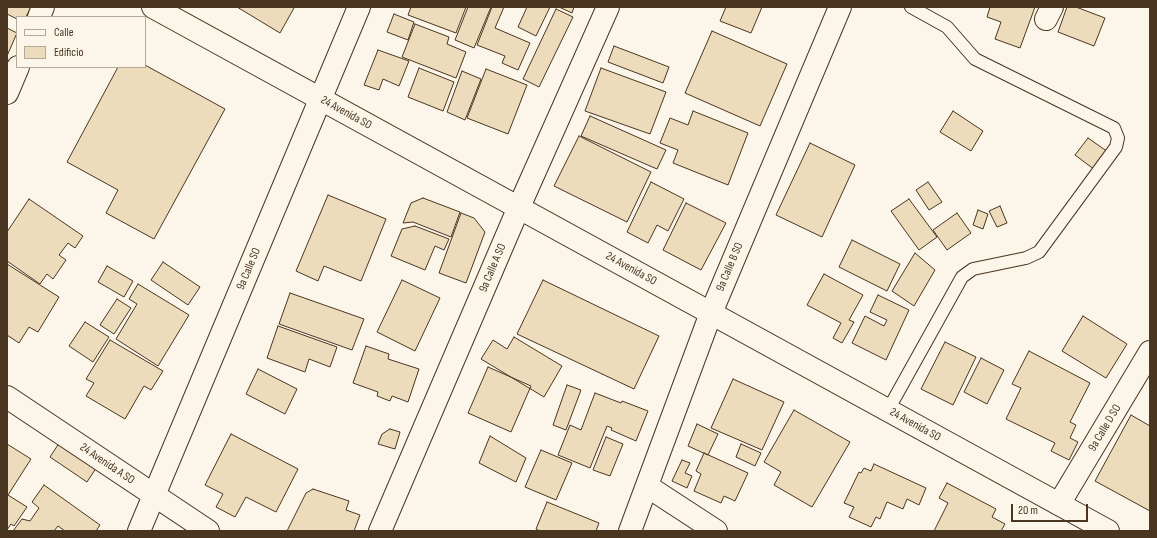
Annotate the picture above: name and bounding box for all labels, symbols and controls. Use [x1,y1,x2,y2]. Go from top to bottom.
legend [16,16,146,68]
text: Calle [54,25,74,40]
text: Edificio [54,45,83,60]
street label: 24 Avenida SO [318,93,374,133]
street label: 9a Calle B SO [713,240,747,294]
street label: 9a Calle A SO [476,242,510,294]
street label: 9a Calle SO [234,246,264,292]
street label: 24 Avenida SO [603,249,659,289]
street label: 9a Calle D SO [1085,402,1125,454]
street label: 24 Avenida SO [887,405,943,445]
street label: 24 Avenida A SO [77,440,137,488]
scale bar [1013,496,1090,522]
text: 20 m [1018,503,1038,518]

